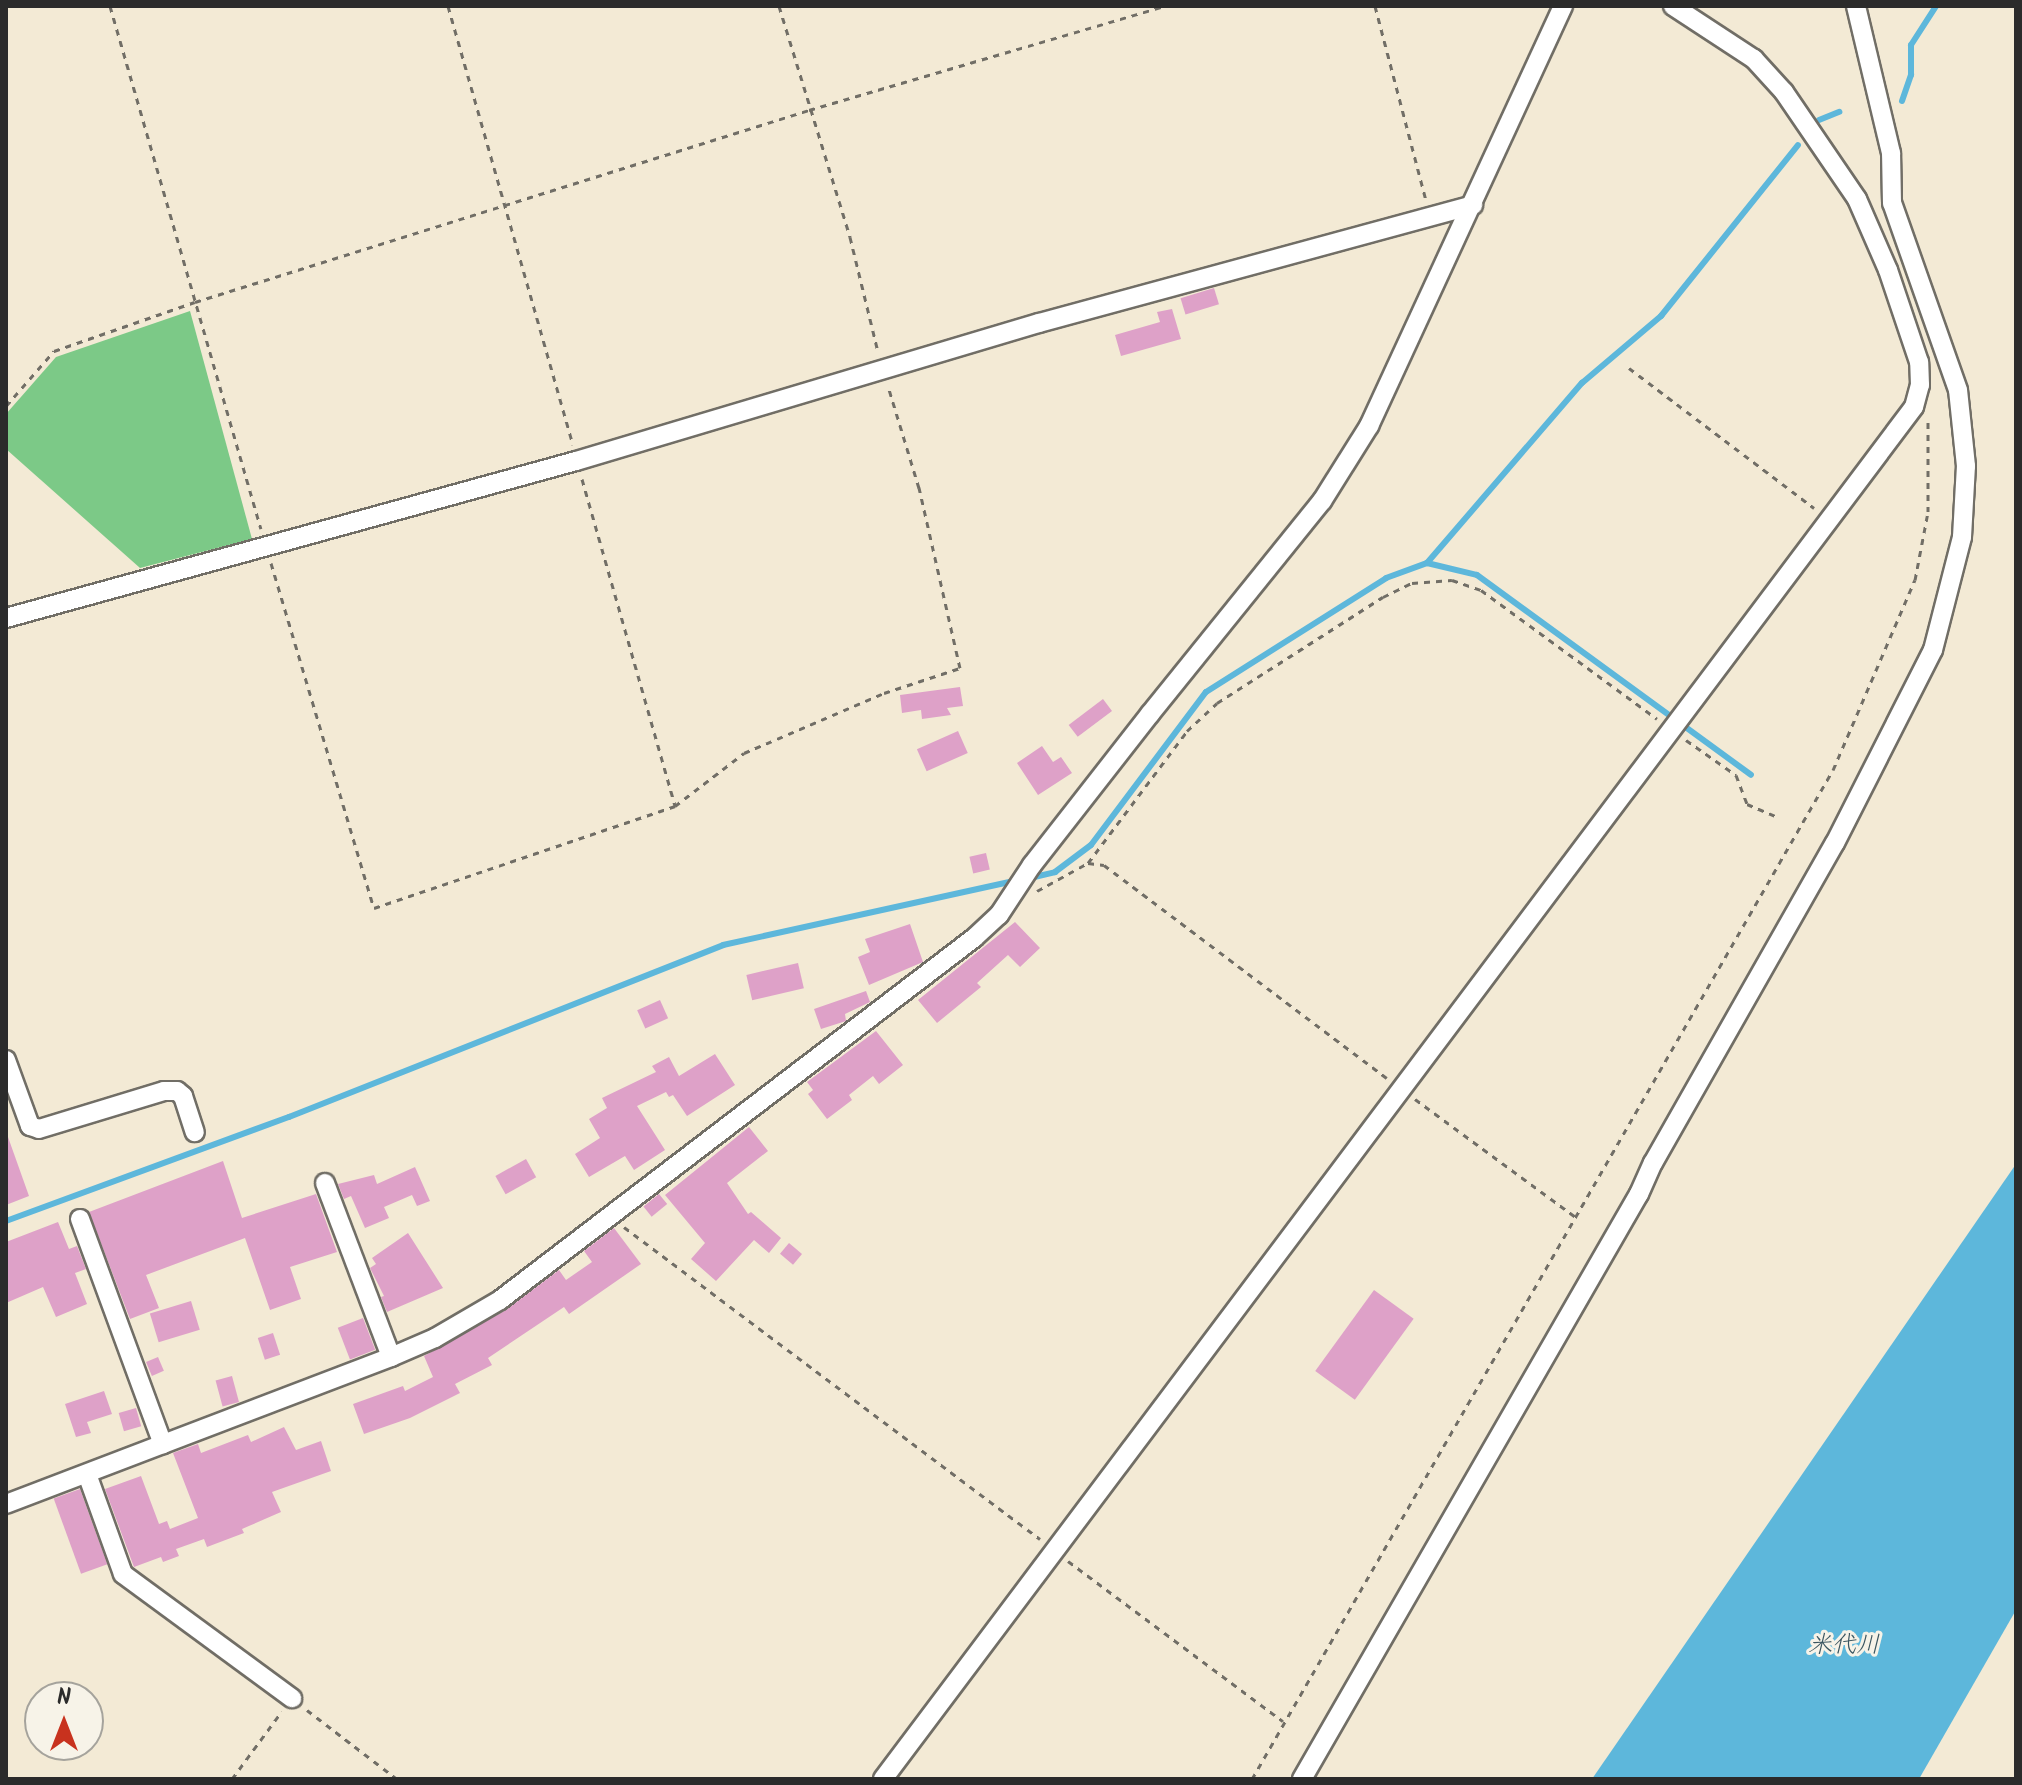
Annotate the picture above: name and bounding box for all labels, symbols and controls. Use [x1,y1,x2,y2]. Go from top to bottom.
water label: 米代川 [1808,1632,1880,1660]
north arrow [24,1681,104,1761]
text: N [57,1681,71,1716]

